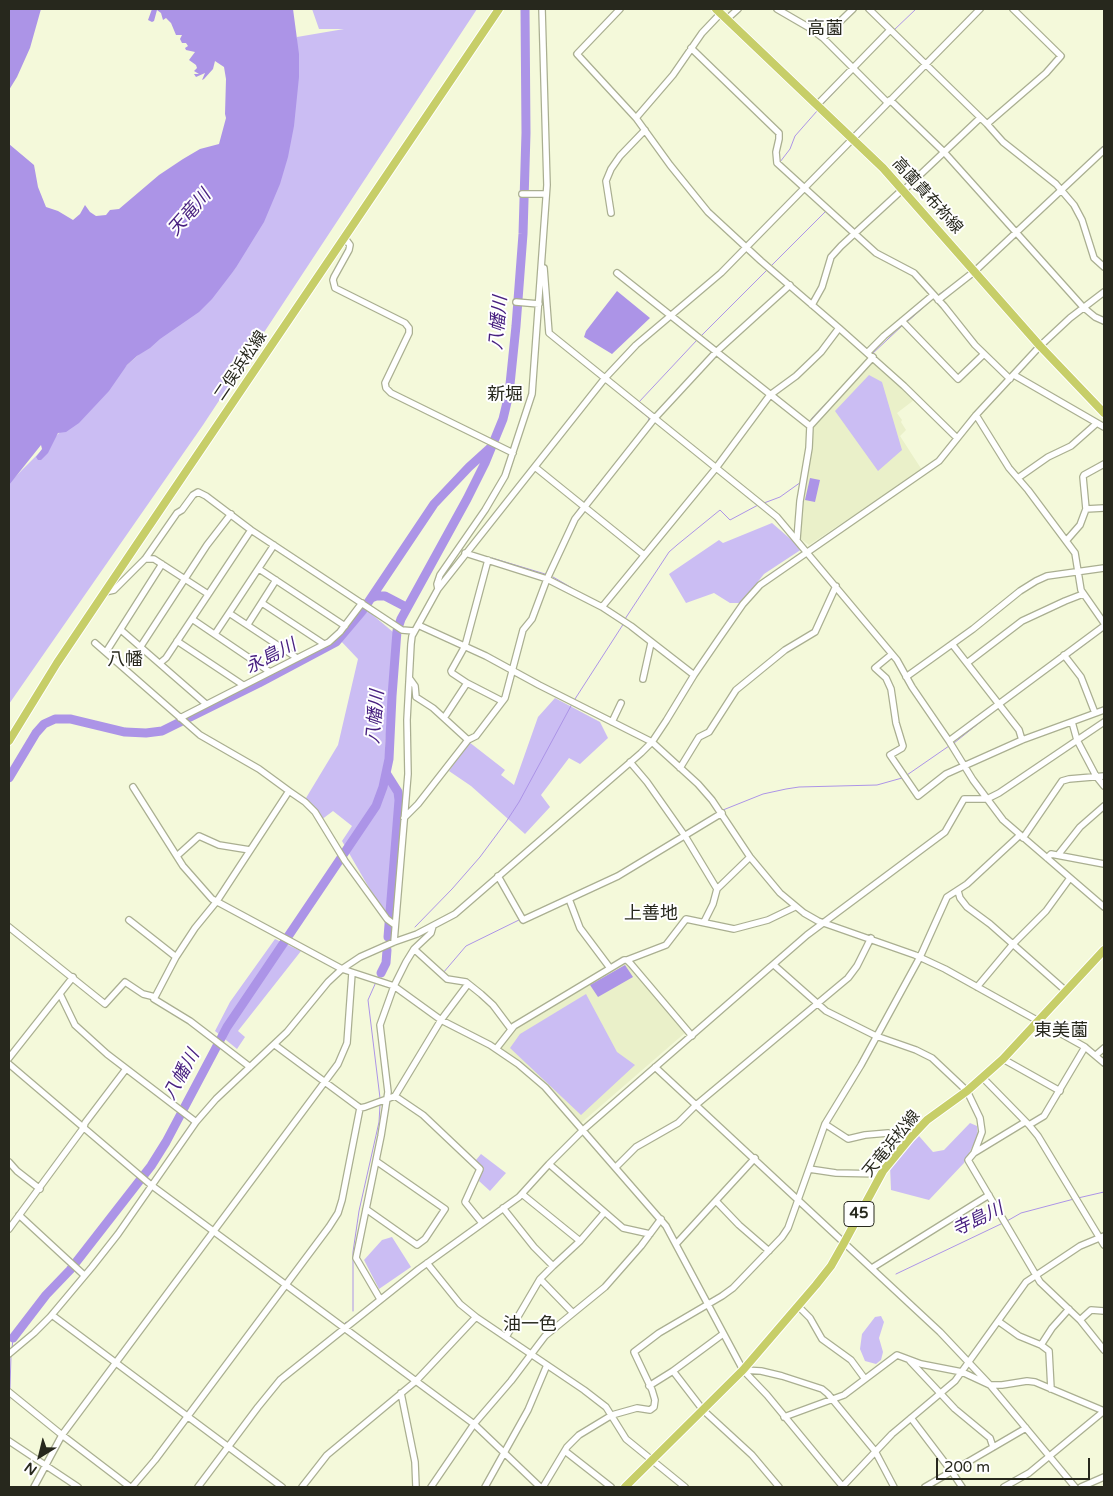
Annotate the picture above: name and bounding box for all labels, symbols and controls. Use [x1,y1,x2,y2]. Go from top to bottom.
district label: 高薗 [807,18,843,40]
street label: 高薗貴布祢線 [888,154,966,238]
water label: 天竜川 [164,186,216,240]
water label: 八幡川 [486,295,512,351]
street label: 二俣浜松線 [211,327,271,405]
district label: 新堀 [487,384,523,406]
water label: 永島川 [242,635,300,679]
district label: 八幡 [107,649,143,671]
water label: 八幡川 [363,689,389,745]
district label: 上善地 [624,903,678,925]
district label: 東美薗 [1034,1020,1088,1042]
water label: 八幡川 [159,1046,205,1104]
street label: 天竜浜松線 [859,1107,925,1181]
water label: 寺島川 [949,1198,1007,1242]
road number: 45 [844,1202,874,1226]
district label: 油一色 [503,1314,557,1336]
north arrow [15,1431,65,1481]
scale bar [938,1448,1092,1480]
text: N [21,1458,40,1479]
text: 200 m [944,1458,990,1476]

